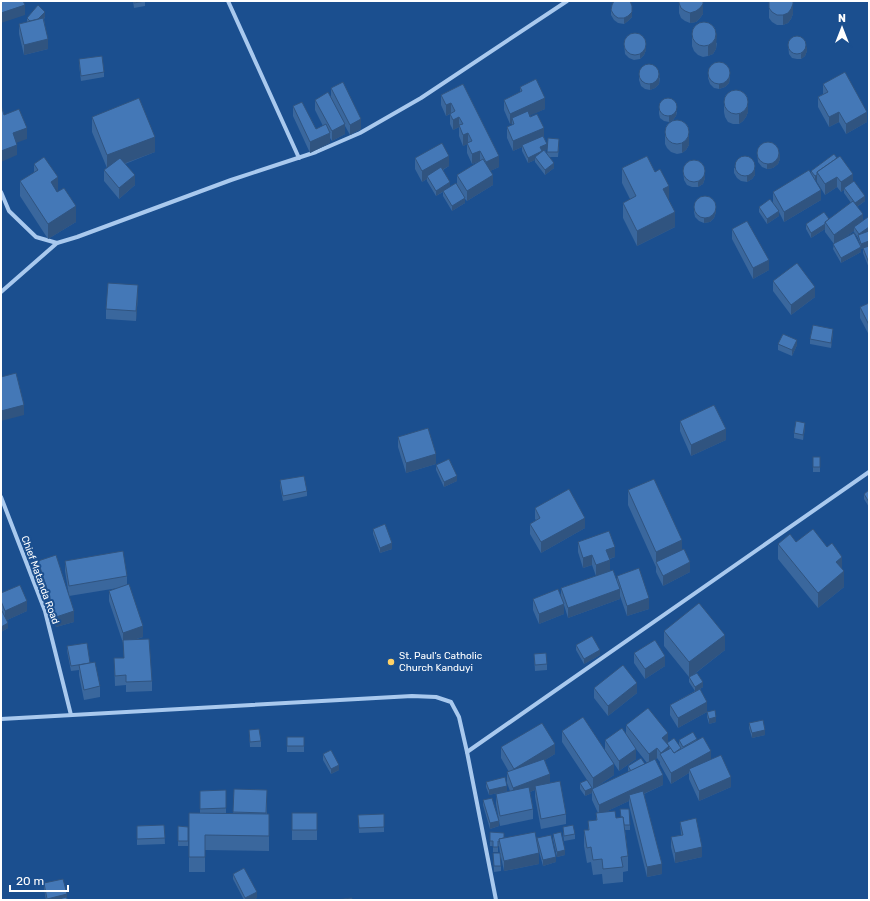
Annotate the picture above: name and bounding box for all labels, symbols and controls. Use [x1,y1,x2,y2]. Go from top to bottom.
north arrow [822,8,862,48]
text: N [838,12,846,25]
street label: Chief Matanda Road [18,534,62,626]
place label: St. Paul's Catholic Church Kanduyi [399,650,483,674]
marker: St. Paul's Catholic Church Kanduyi [386,657,396,667]
scale bar [10,867,68,893]
text: 20 m [16,874,44,888]

